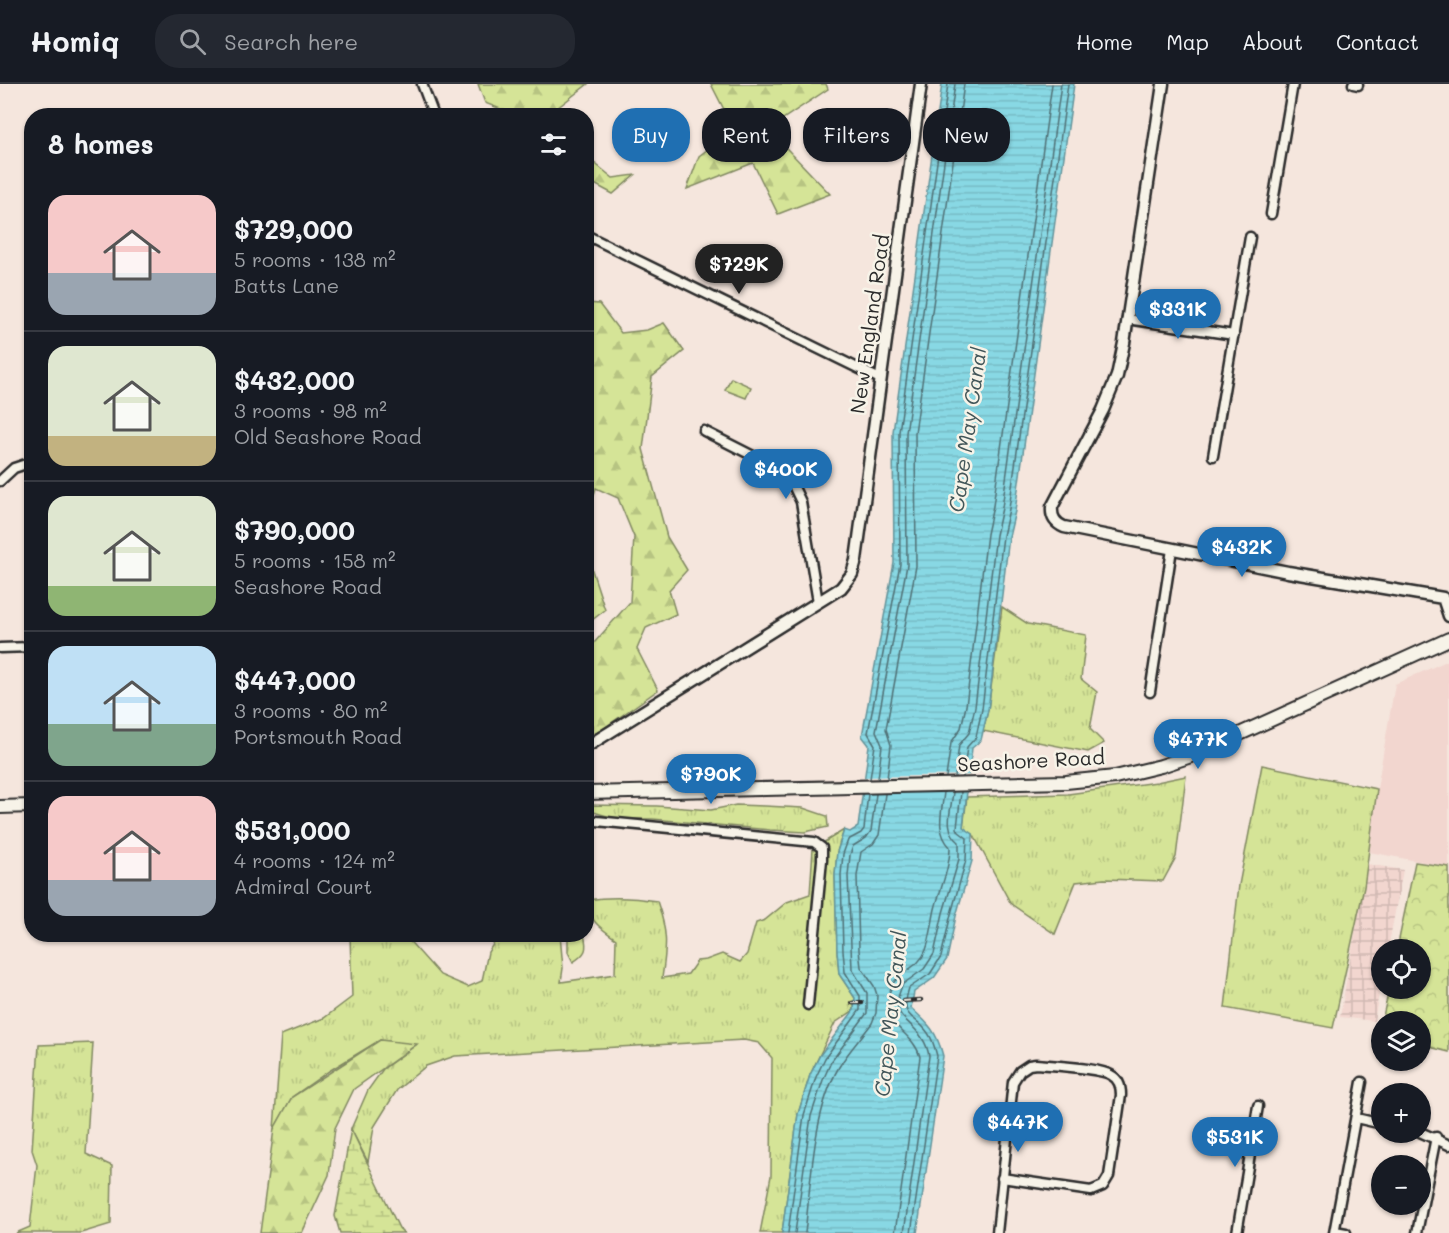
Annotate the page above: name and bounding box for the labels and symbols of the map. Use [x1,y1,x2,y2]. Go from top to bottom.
street label: New England Road [844,233,894,415]
pin: $729K [697,244,781,295]
pin: $331K [1136,289,1220,340]
water label: Cape May Canal [942,345,992,514]
pin: $400K [744,449,828,500]
pin: $432K [1200,527,1284,578]
pin: $477K [1156,719,1240,770]
street label: Seashore Road [957,743,1105,777]
pin: $790K [669,754,753,805]
water label: Cape May Canal [867,929,912,1098]
pin: $447K [976,1102,1060,1153]
pin: $531K [1193,1117,1277,1168]

